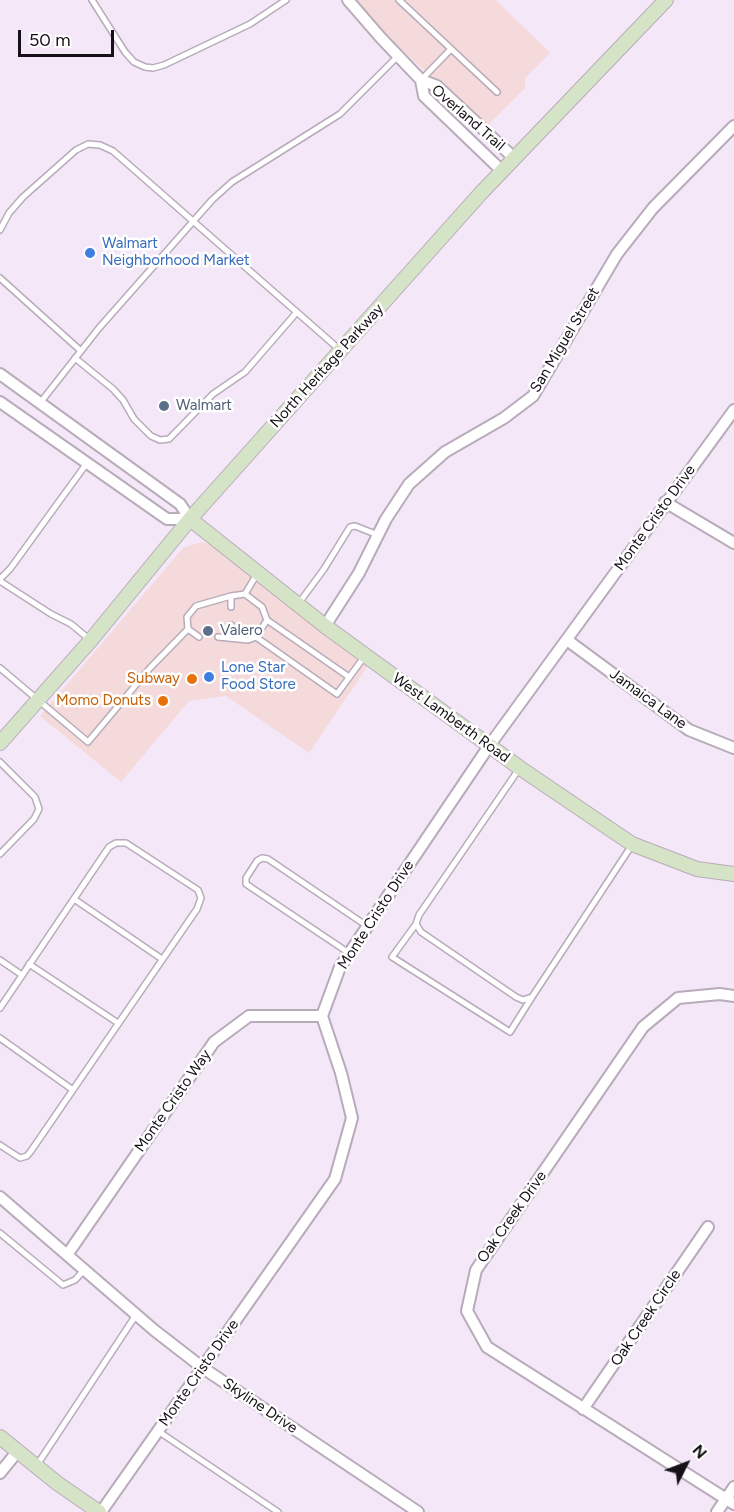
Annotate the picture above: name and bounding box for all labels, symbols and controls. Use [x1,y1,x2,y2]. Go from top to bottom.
scale bar [21,18,117,56]
text: 50 m [29,29,71,51]
street label: Overland Trail [428,81,508,155]
place label: Walmart Neighborhood Market [102,235,250,270]
marker: Walmart Neighborhood Market [83,246,97,260]
street label: San Miguel Street [527,284,603,396]
street label: North Heritage Parkway [267,300,387,432]
place label: Walmart [176,397,232,415]
marker: Walmart [157,399,171,413]
street label: Monte Cristo Drive [611,462,699,574]
place label: Valero [220,622,263,640]
marker: Valero [201,624,215,638]
place label: Lone Star Food Store [221,659,296,694]
street label: Jamaica Lane [606,665,690,733]
street label: West Lamberth Road [389,669,513,767]
place label: Subway [127,670,180,688]
marker: Lone Star Food Store [202,670,216,684]
marker: Subway [185,672,199,686]
place label: Momo Donuts [56,692,151,710]
marker: Momo Donuts [156,694,170,708]
street label: Monte Cristo Drive [334,857,418,973]
street label: Monte Cristo Way [131,1046,215,1156]
street label: Oak Creek Drive [474,1168,550,1266]
street label: Oak Creek Circle [607,1266,685,1370]
street label: Monte Cristo Drive [155,1316,243,1430]
street label: Skyline Drive [219,1374,301,1438]
north arrow [656,1434,716,1494]
text: N [689,1441,711,1463]

